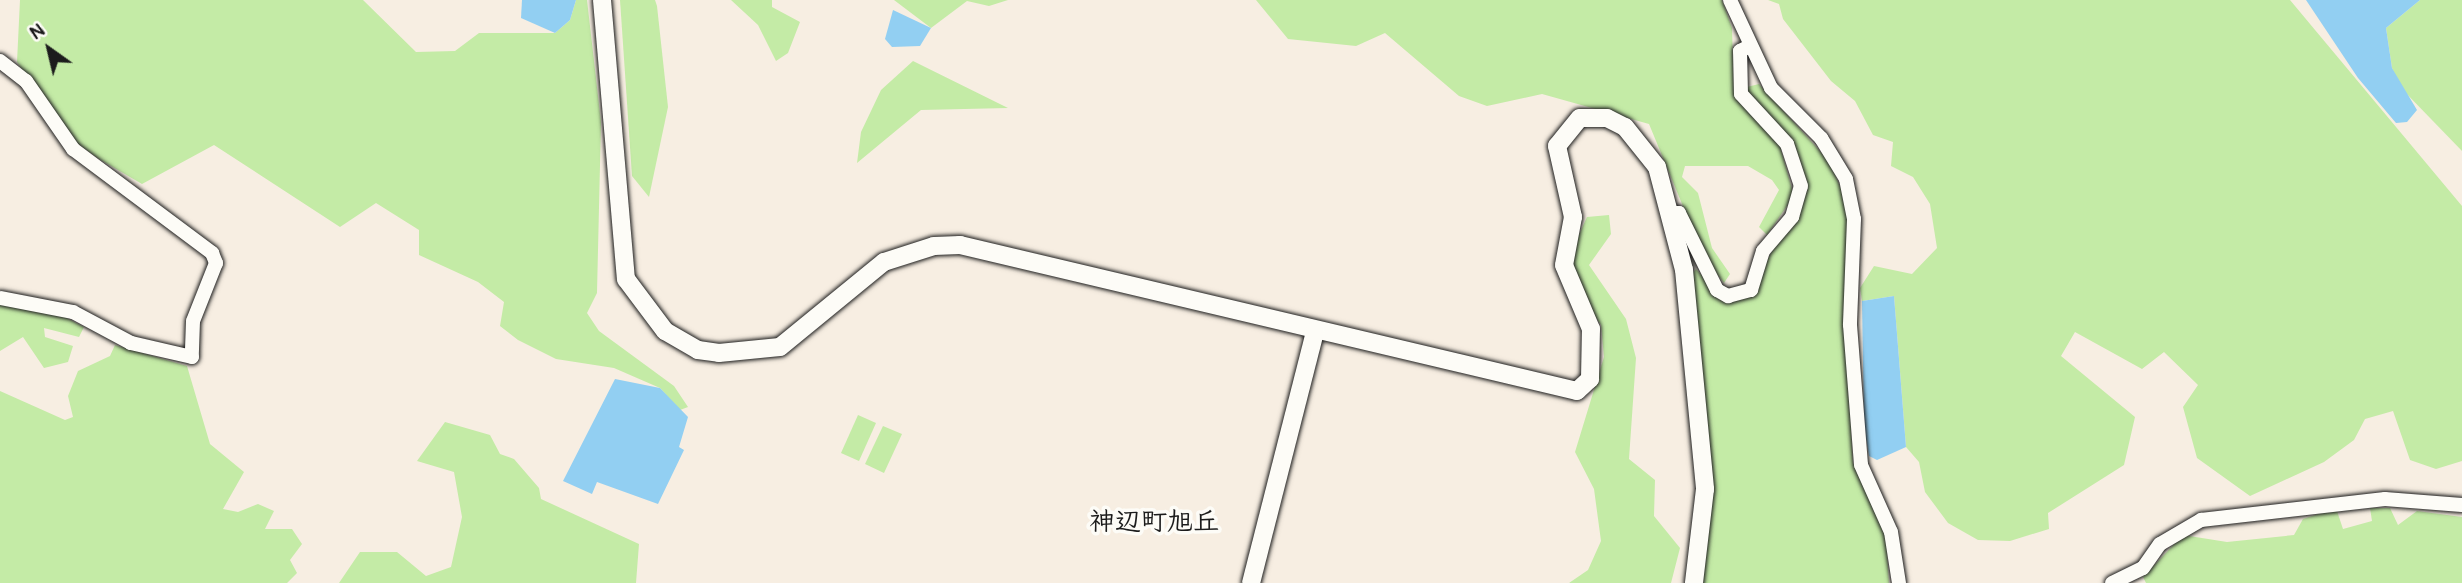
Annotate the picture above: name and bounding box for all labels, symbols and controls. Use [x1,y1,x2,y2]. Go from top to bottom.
north arrow [14,14,84,84]
text: N [25,18,49,45]
district label: 神辺町旭丘 [1089,507,1219,539]

